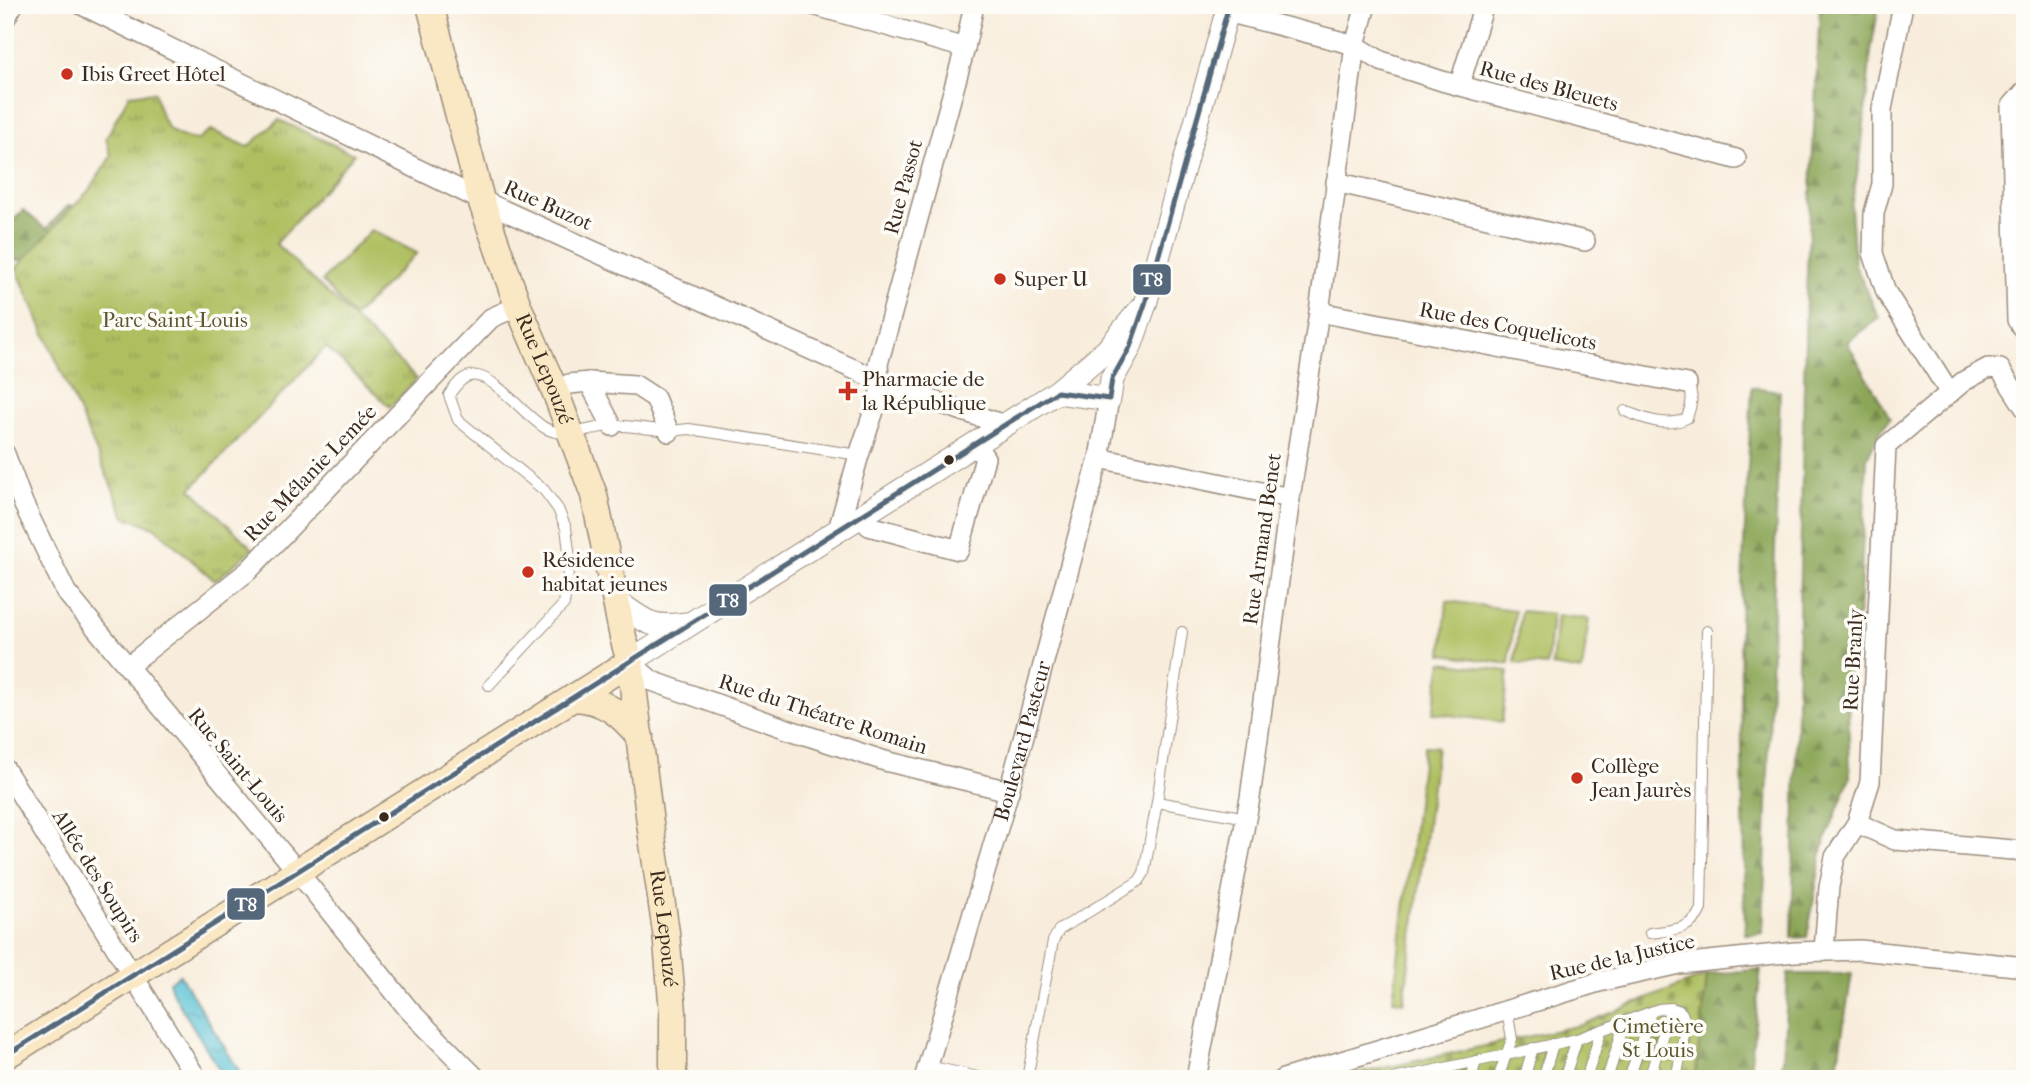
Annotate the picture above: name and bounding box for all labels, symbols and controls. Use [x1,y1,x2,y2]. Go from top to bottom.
street label: Rue des Bleuets [1477,56,1621,116]
place label: Ibis Greet Hôtel [81,62,226,86]
marker: Ibis Greet Hôtel [59,66,75,82]
street label: Rue Passot [879,136,927,237]
street label: Rue Buzot [500,175,596,235]
line badge: T8 [1132,263,1172,296]
place label: Super U [1014,267,1089,291]
text: T8 [1140,269,1163,291]
marker: Super U [992,271,1008,287]
street label: Rue des Coquelicots [1417,297,1599,355]
park label: Parc Saint-Louis [102,308,248,332]
street label: Rue Lepouzé [511,310,578,428]
place label: Pharmacie de la République [861,367,986,415]
marker: Pharmacie de la République [840,383,856,399]
street label: Rue Mélanie Lemée [239,400,381,546]
street label: Rue Armand Benet [1238,451,1286,627]
unlabelled marker [942,453,956,467]
place label: Résidence habitat jeunes [542,548,668,596]
marker: Résidence habitat jeunes [520,564,536,580]
line badge: T8 [708,583,748,617]
text: T8 [716,590,739,612]
street label: Rue Branly [1838,607,1868,712]
street label: Boulevard Pasteur [989,658,1056,824]
street label: Rue du Théatre Romain [716,669,930,759]
street label: Rue Saint-Louis [183,703,293,827]
place label: Collège Jean Jaurès [1589,754,1691,802]
marker: Collège Jean Jaurès [1569,770,1585,786]
street label: Allée des Soupirs [47,804,149,947]
unlabelled marker [377,810,391,824]
street label: Rue Lepouzé [645,868,683,988]
line badge: T8 [226,887,266,921]
text: T8 [234,894,257,916]
street label: Rue de la Justice [1547,929,1697,985]
park label: Cimetière St Louis [1612,1014,1704,1062]

